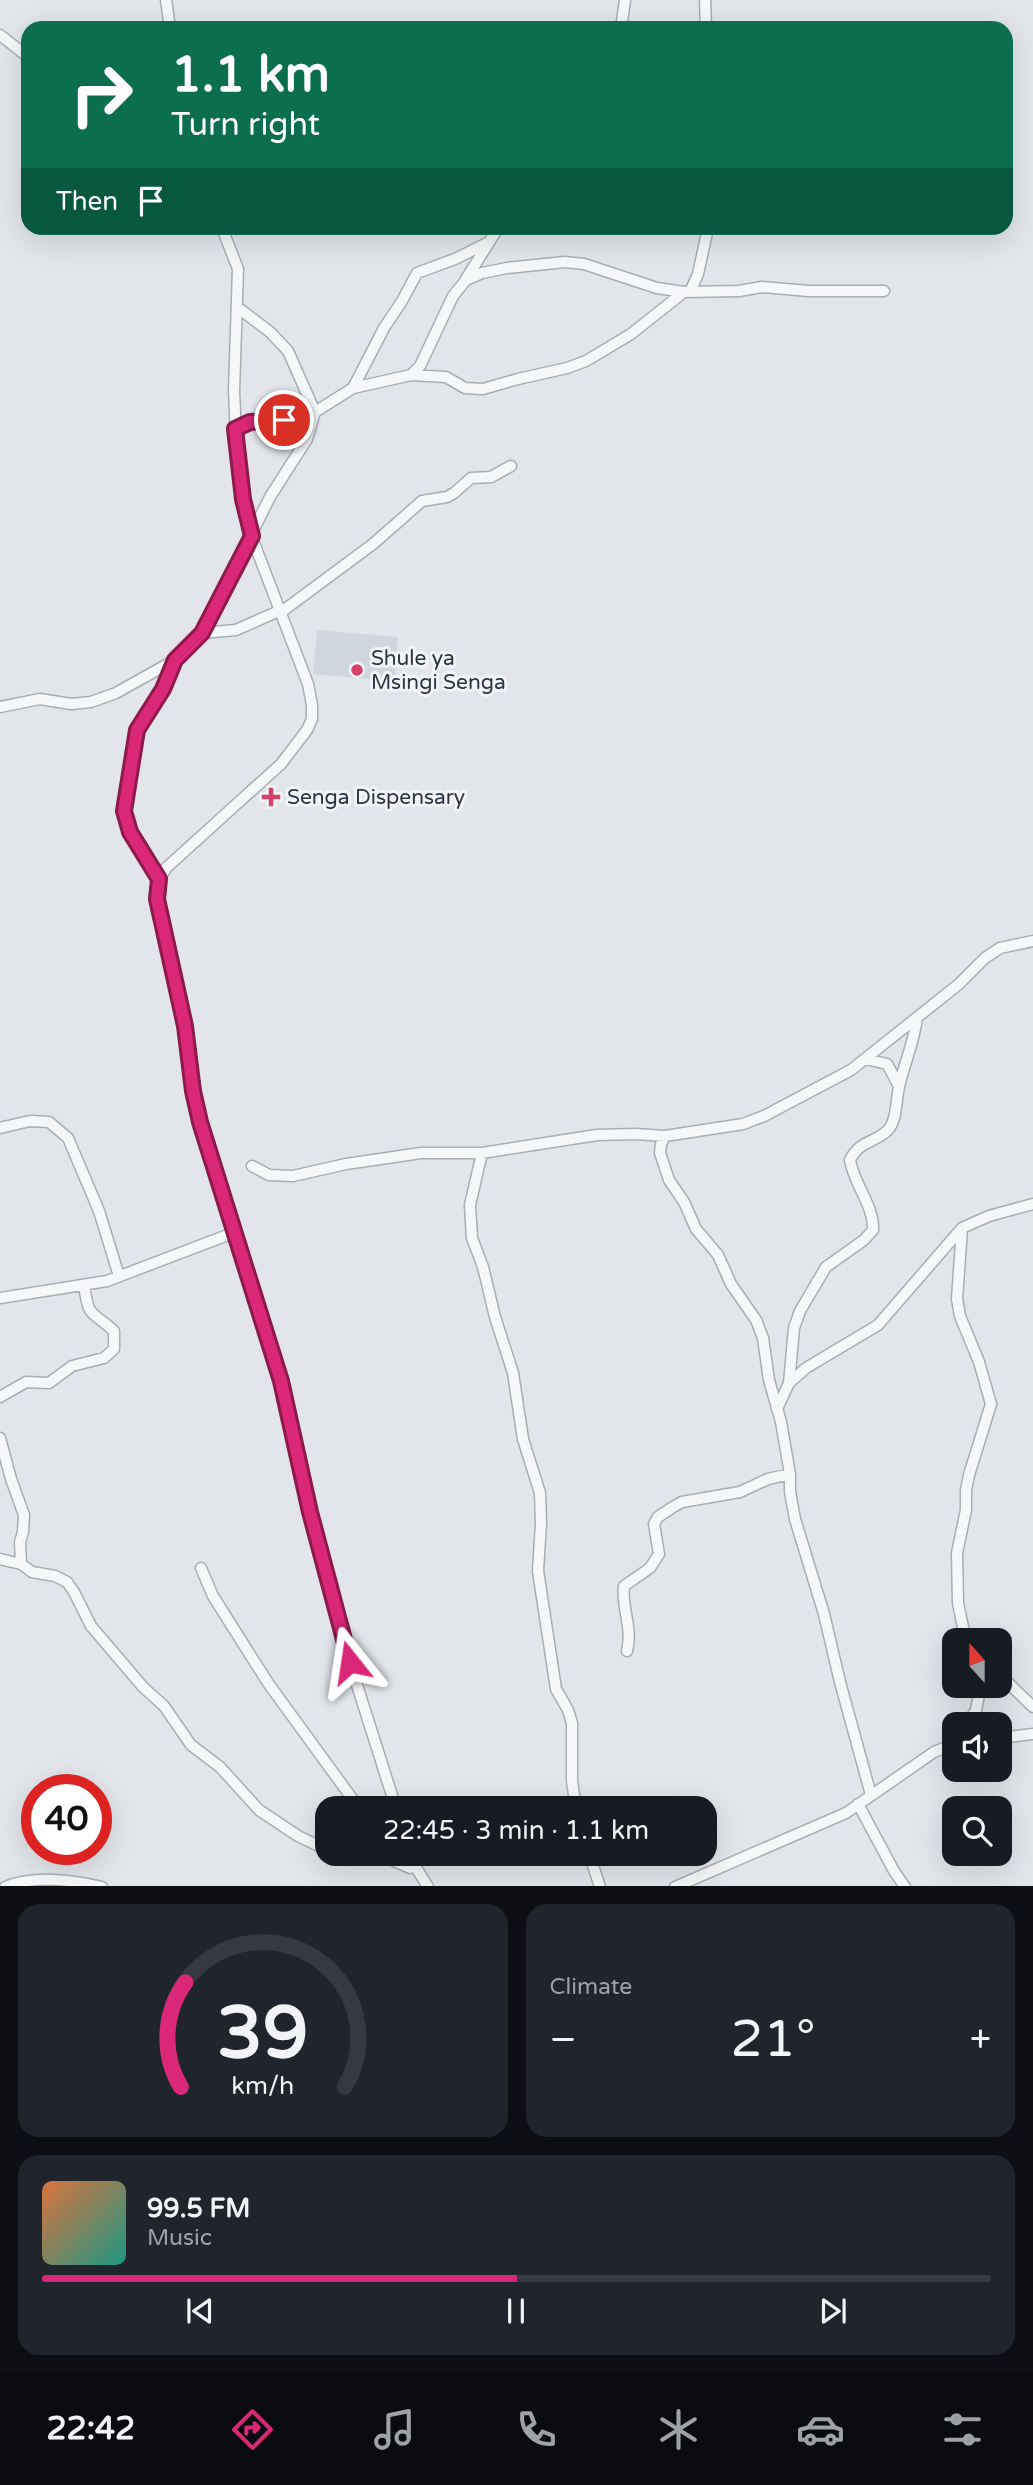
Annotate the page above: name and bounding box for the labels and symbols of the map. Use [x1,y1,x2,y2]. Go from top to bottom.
pin [254,390,314,450]
place label: Shule ya Msingi Senga [371,646,506,695]
marker: Shule ya Msingi Senga [349,662,365,678]
place label: Senga Dispensary [287,785,465,810]
marker: Senga Dispensary [261,787,281,807]
position arrow [313,1625,387,1699]
north arrow [942,1628,1012,1698]
speed limit sign: 40 [21,1774,112,1865]

